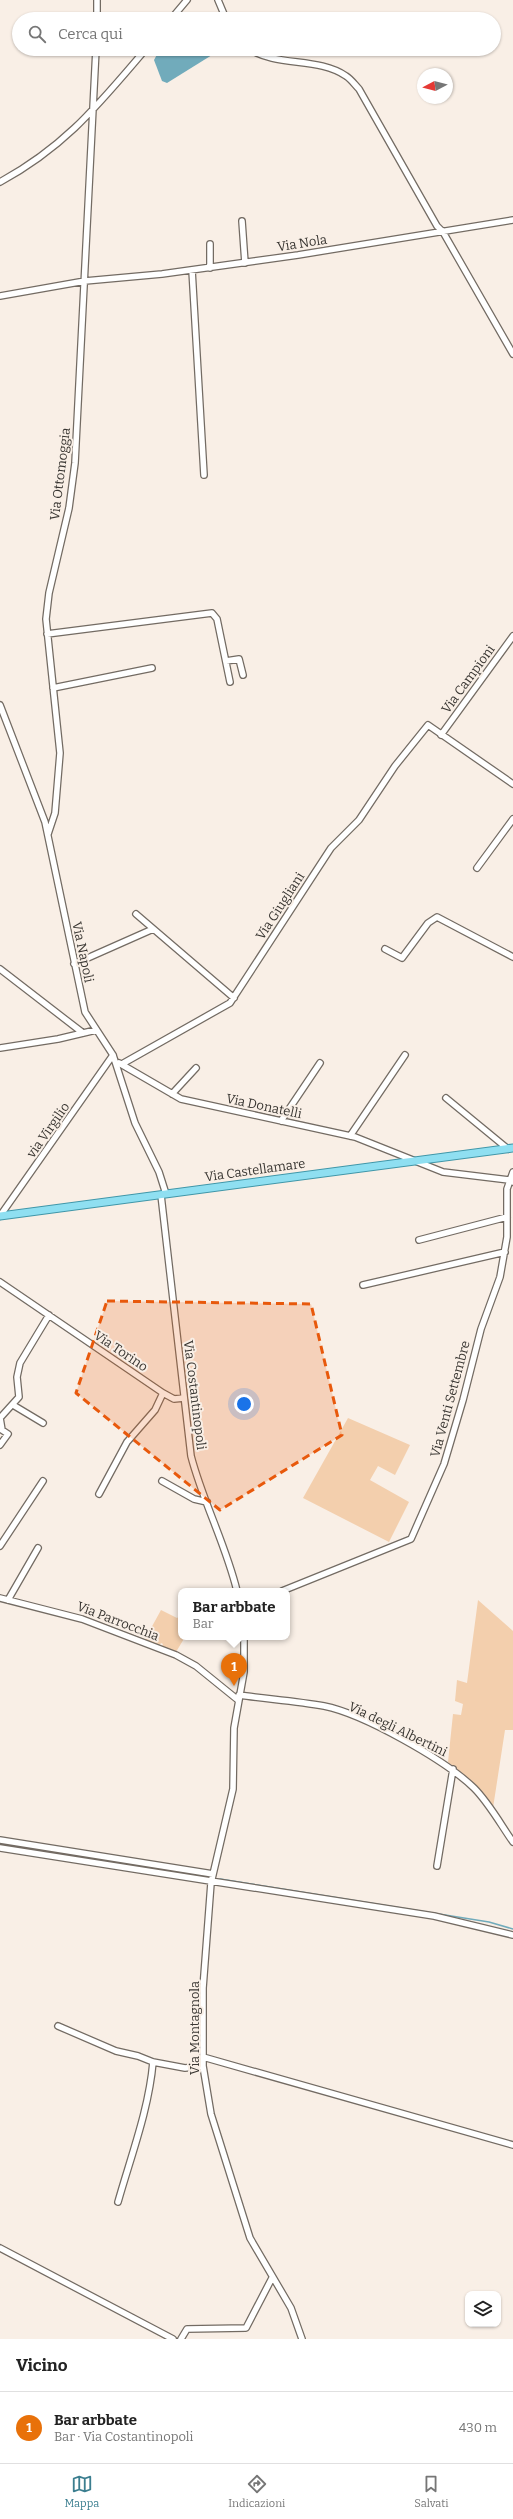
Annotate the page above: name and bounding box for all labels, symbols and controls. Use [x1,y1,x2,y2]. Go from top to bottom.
search box [12,12,501,56]
icon: search [26,23,48,45]
text: Cerca qui [58,25,123,43]
north arrow [417,68,453,104]
street label: Via Nola [276,232,328,254]
street label: Via Ottomoggia [47,427,73,521]
street label: Via Campioni [438,642,498,716]
street label: Via Giugliani [253,869,307,942]
street label: Via Napoli [69,920,97,984]
street label: Via Donatelli [225,1091,303,1121]
street label: via Virgilio [23,1099,73,1161]
street label: Via Castellamare [204,1156,306,1184]
street label: Via Torino [91,1328,151,1374]
street label: Via Costantinopoli [181,1339,209,1451]
street label: Via Venti Settembre [427,1339,473,1459]
your location [234,1394,254,1414]
popup [178,1588,290,1640]
street label: Via Parrocchia [75,1598,161,1644]
text: Bar arbbate [193,1598,275,1616]
text: Bar [193,1616,214,1631]
pin: 1 [221,1653,247,1686]
street label: Via degli Albertini [346,1699,450,1759]
street label: Via Montagnola [187,1981,202,2075]
map controls [465,2291,501,2327]
button: layers [465,2291,501,2327]
text: Vicino [16,2355,68,2376]
text: Bar arbbate [54,2411,137,2429]
text: 1 [26,2420,32,2435]
text: 430 m [459,2420,497,2435]
text: Bar · Via Costantinopoli [54,2429,193,2444]
tab: Mappa [64,2473,99,2510]
tab: Indicazioni [228,2473,285,2510]
tab: Salvati [414,2473,449,2510]

